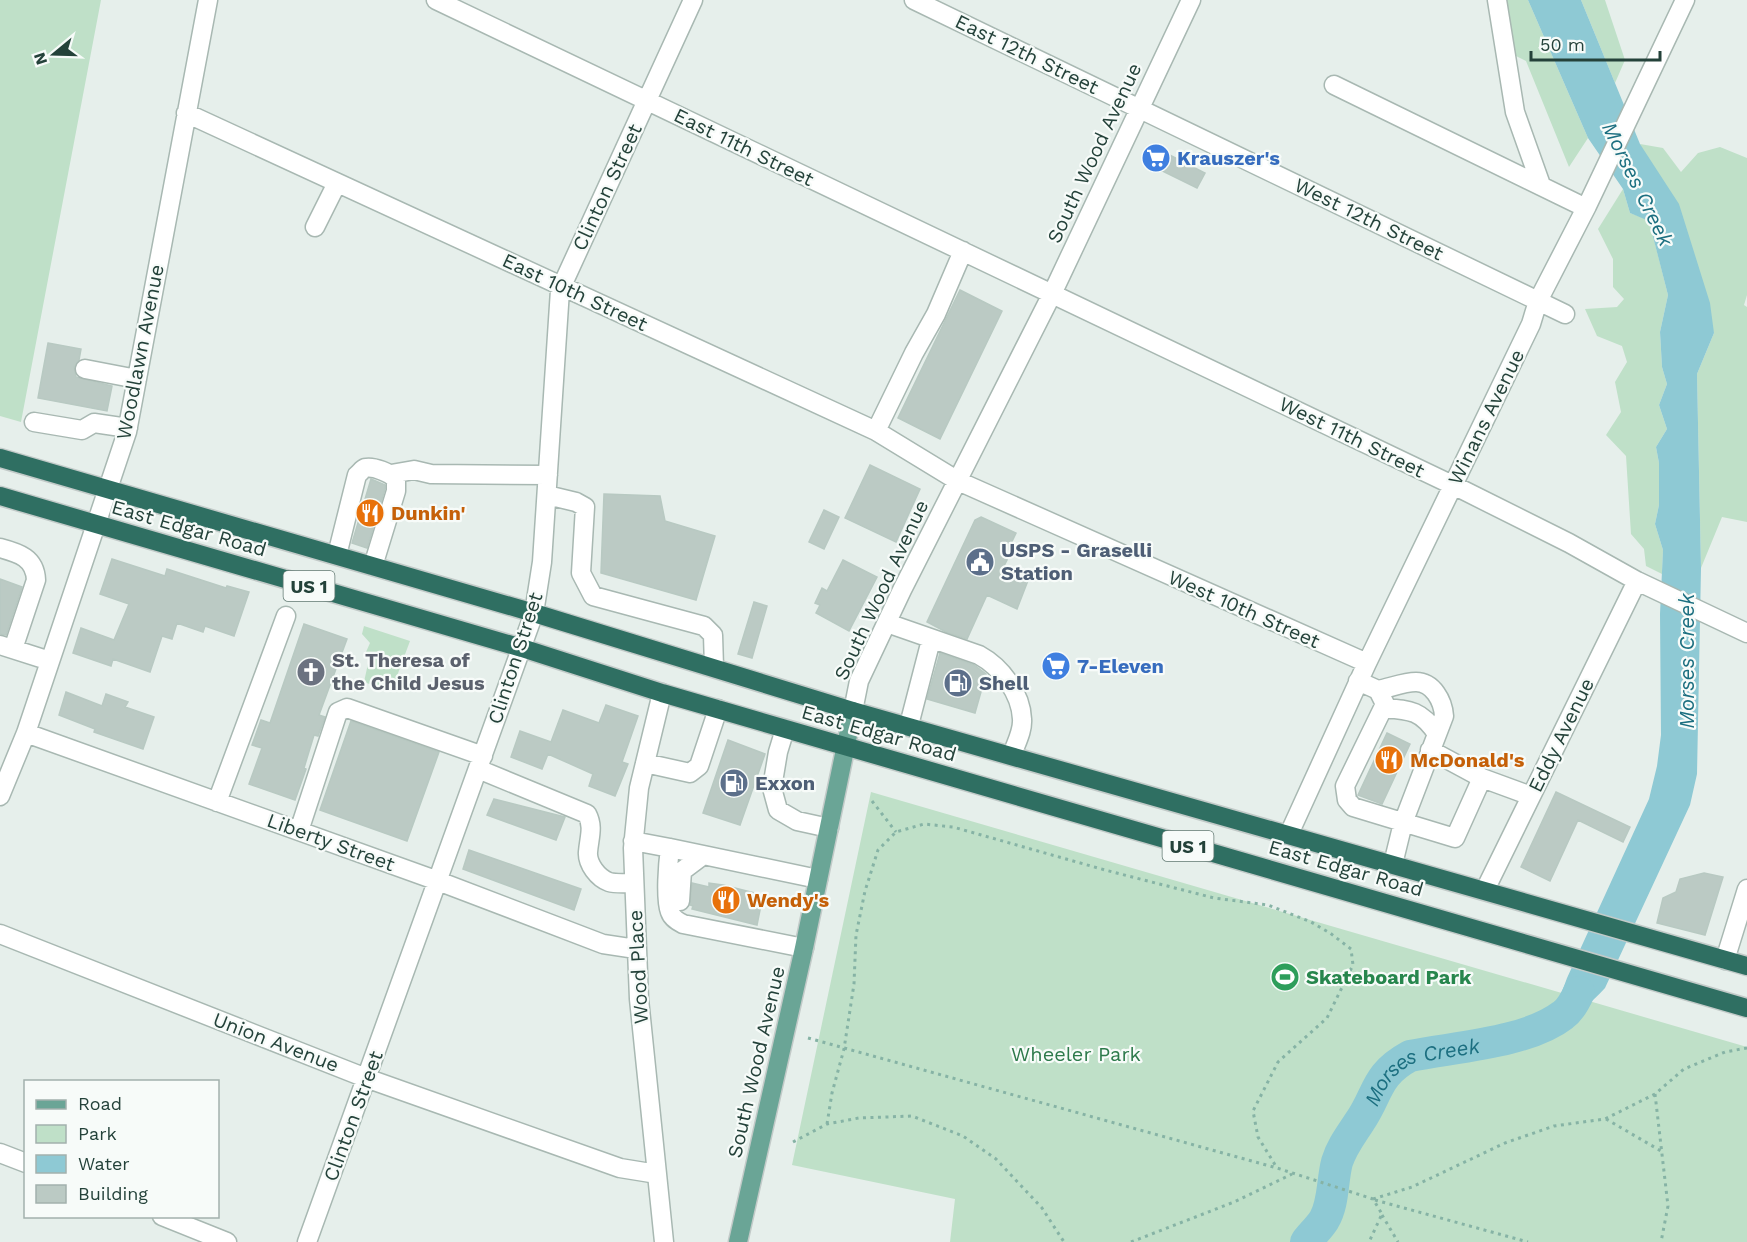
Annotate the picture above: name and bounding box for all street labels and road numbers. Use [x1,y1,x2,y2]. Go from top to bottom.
street label: East 12th Street [951,9,1103,99]
street label: South Wood Avenue [1042,59,1146,247]
street label: East 11th Street [670,103,818,192]
street label: Clinton Street [567,119,647,254]
street label: West 12th Street [1291,173,1448,266]
street label: East 10th Street [499,248,652,336]
street label: Woodlawn Avenue [111,262,169,442]
street label: Winans Avenue [1443,345,1529,489]
street label: West 11th Street [1275,391,1429,483]
street label: East Edgar Road [109,494,269,562]
street label: South Wood Avenue [829,496,933,684]
street label: West 10th Street [1164,565,1324,653]
road number: US 1 [284,571,334,601]
street label: Clinton Street [482,588,548,727]
street label: Eddy Avenue [1523,674,1599,796]
street label: East Edgar Road [799,699,959,767]
street label: Liberty Street [264,808,399,876]
road number: US 1 [1162,831,1214,861]
street label: East Edgar Road [1266,834,1426,902]
street label: Wood Place [623,909,653,1025]
street label: South Wood Avenue [722,964,790,1160]
street label: Union Avenue [210,1007,342,1077]
street label: Clinton Street [318,1047,388,1185]

